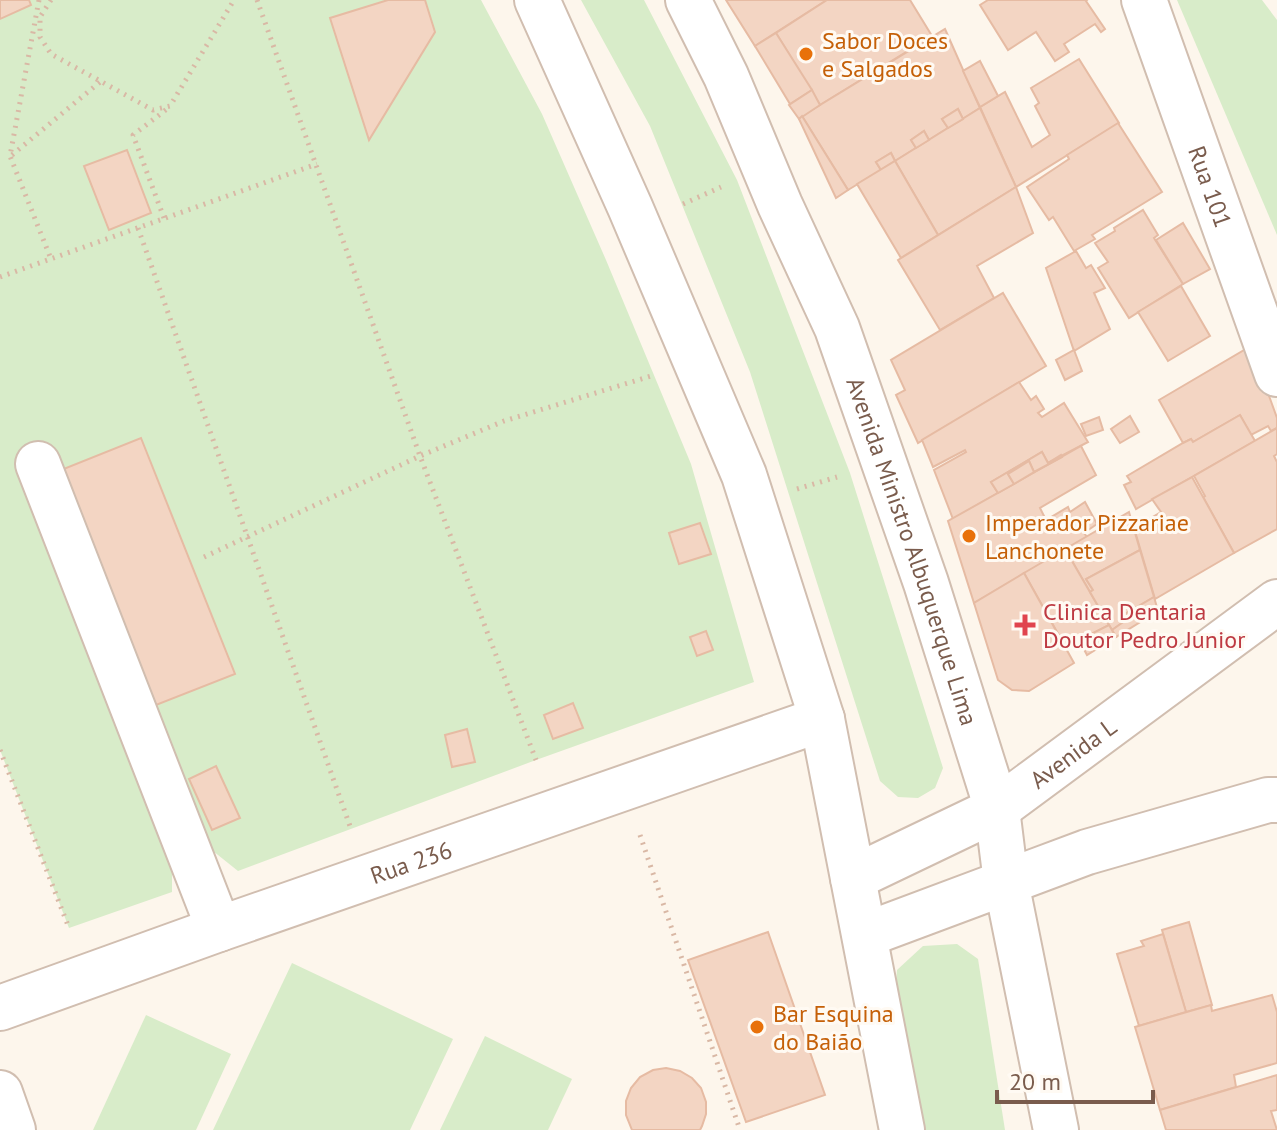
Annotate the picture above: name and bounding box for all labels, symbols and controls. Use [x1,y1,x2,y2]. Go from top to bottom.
place label: Sabor Doces e Salgados [822,25,948,84]
marker: Sabor Doces e Salgados [797,45,815,63]
street label: Rua 101 [1182,142,1239,232]
street label: Avenida Ministro Albuquerque Lima [840,373,985,729]
place label: Imperador Pizzariae Lanchonete [985,507,1189,566]
marker: Imperador Pizzariae Lanchonete [960,527,978,545]
place label: Clinica Dentaria Doutor Pedro Junior [1043,596,1245,655]
marker: Clinica Dentaria Doutor Pedro Junior [1014,614,1036,636]
street label: Avenida L [1023,711,1122,795]
street label: Rua 236 [366,834,456,891]
place label: Bar Esquina do Baião [773,998,894,1057]
marker: Bar Esquina do Baião [748,1018,766,1036]
scale bar [997,1054,1153,1104]
text: 20 m [1009,1066,1061,1097]

